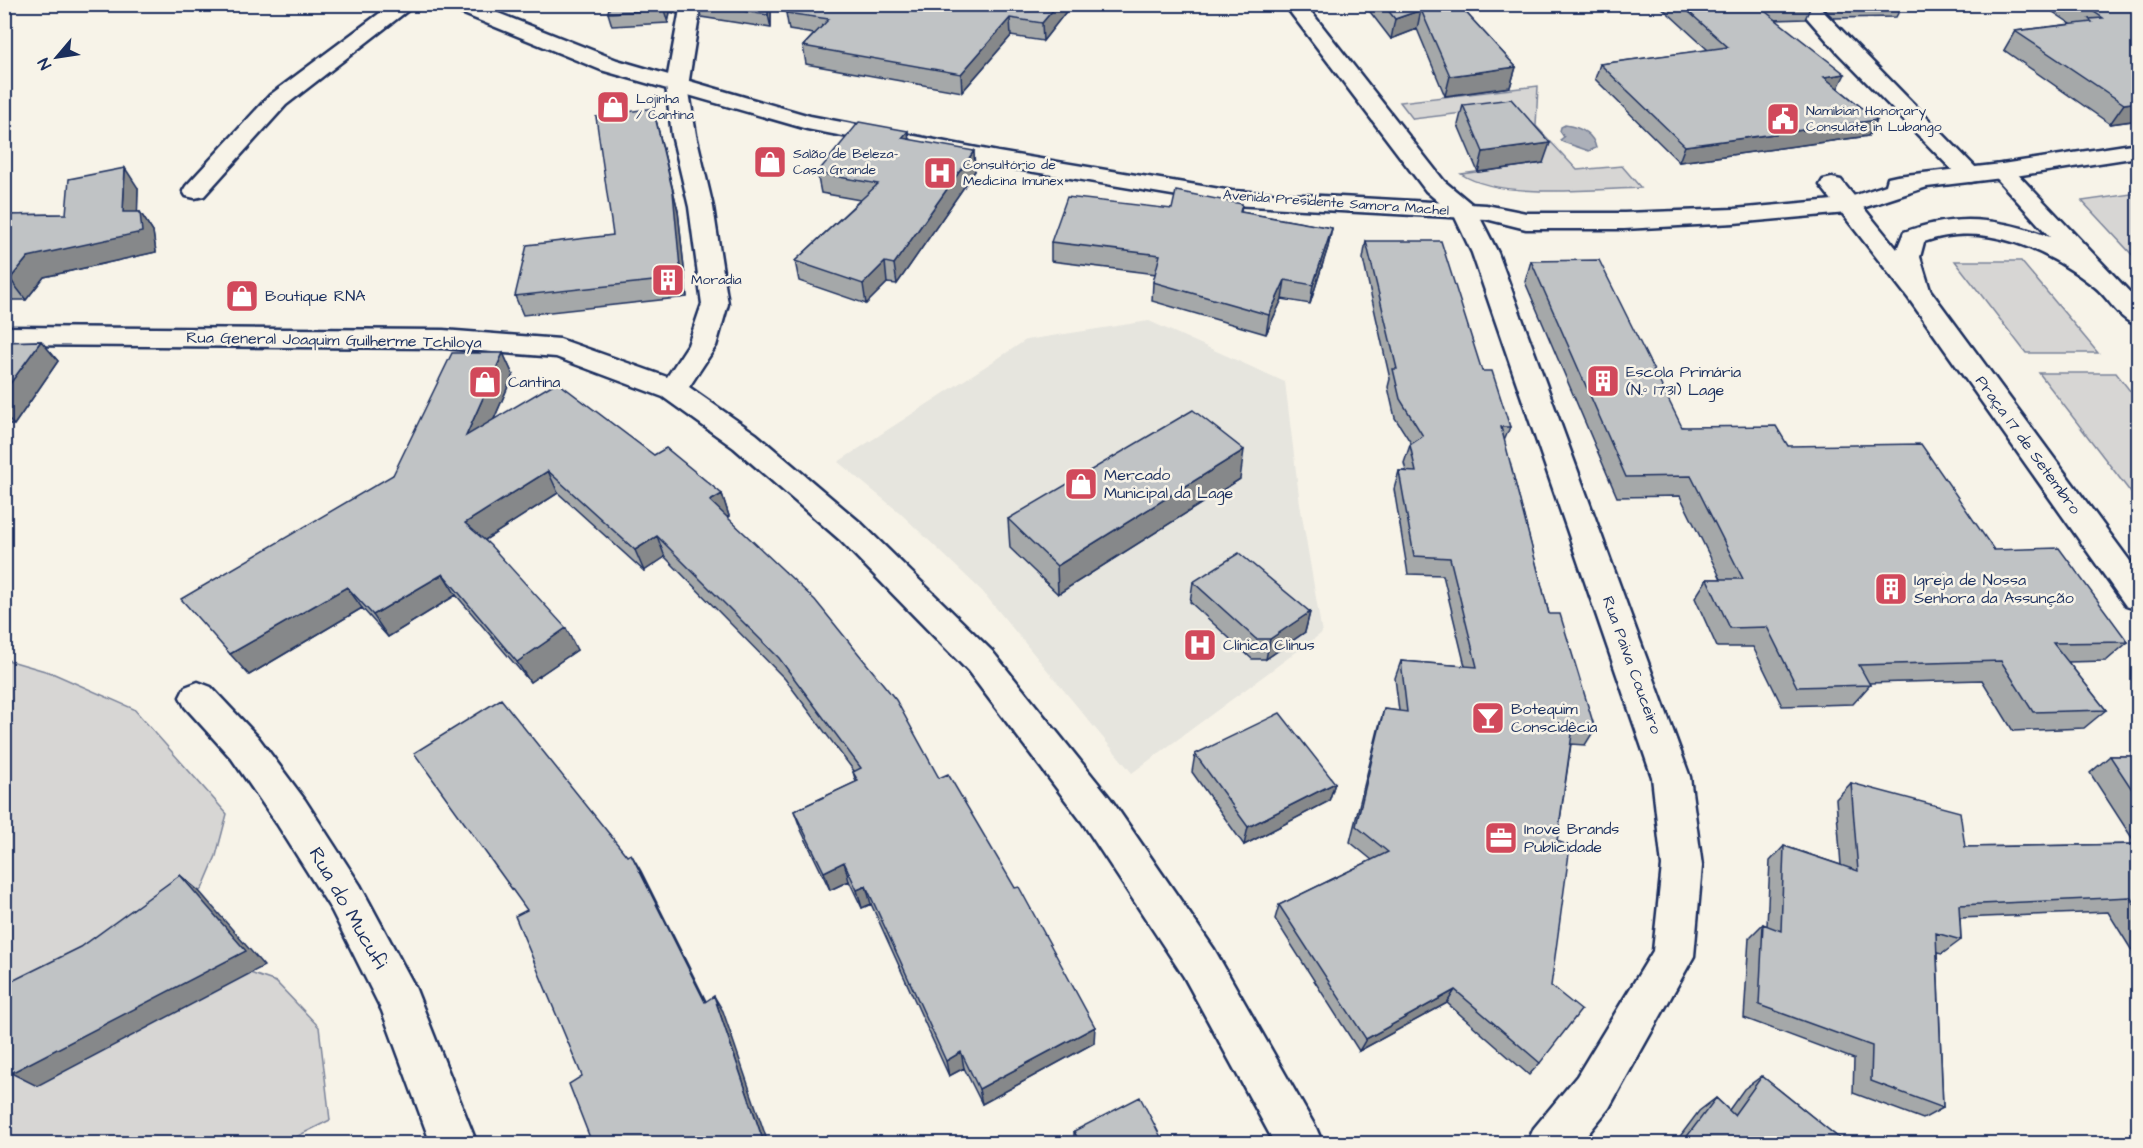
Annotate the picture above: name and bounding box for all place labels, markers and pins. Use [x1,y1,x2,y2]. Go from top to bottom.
shop icon: Lojinha / Cantina [595,89,631,125]
place label: Lojinha / Cantina [636,89,694,125]
public building icon: Namibian Honorary Consulate in Lubango [1765,101,1801,137]
place label: Namibian Honorary Consulate in Lubango [1806,101,1942,137]
shop icon: Salão de Beleza- Casa Grande [752,144,788,180]
place label: Salão de Beleza- Casa Grande [793,144,899,180]
hospital icon: Consultório de Medicina Imunex [922,155,958,191]
place label: Consultório de Medicina Imunex [963,155,1064,191]
building icon: Moradia [650,262,686,298]
place label: Moradia [691,270,742,290]
shop icon: Boutique RNA [224,278,260,314]
place label: Boutique RNA [265,285,365,307]
place label: Escola Primária (N.º 1731) Lage [1626,361,1741,402]
building icon: Escola Primária (N.º 1731) Lage [1585,363,1621,399]
shop icon: Cantina [467,364,503,400]
place label: Cantina [508,371,561,393]
place label: Mercado Municipal da Lage [1104,464,1234,505]
shop icon: Mercado Municipal da Lage [1063,466,1099,502]
place label: Igreja de Nossa Senhora da Assunção [1914,569,2074,609]
building icon: Igreja de Nossa Senhora da Assunção [1873,571,1909,607]
hospital icon: Clínica Clinus [1182,627,1218,663]
place label: Clínica Clinus [1223,634,1315,656]
place label: Botequim Conscidêcia [1511,698,1597,738]
bar icon: Botequim Conscidêcia [1470,700,1506,736]
place label: Inove Brands Publicidade [1524,818,1619,858]
office icon: Inove Brands Publicidade [1483,820,1519,856]

